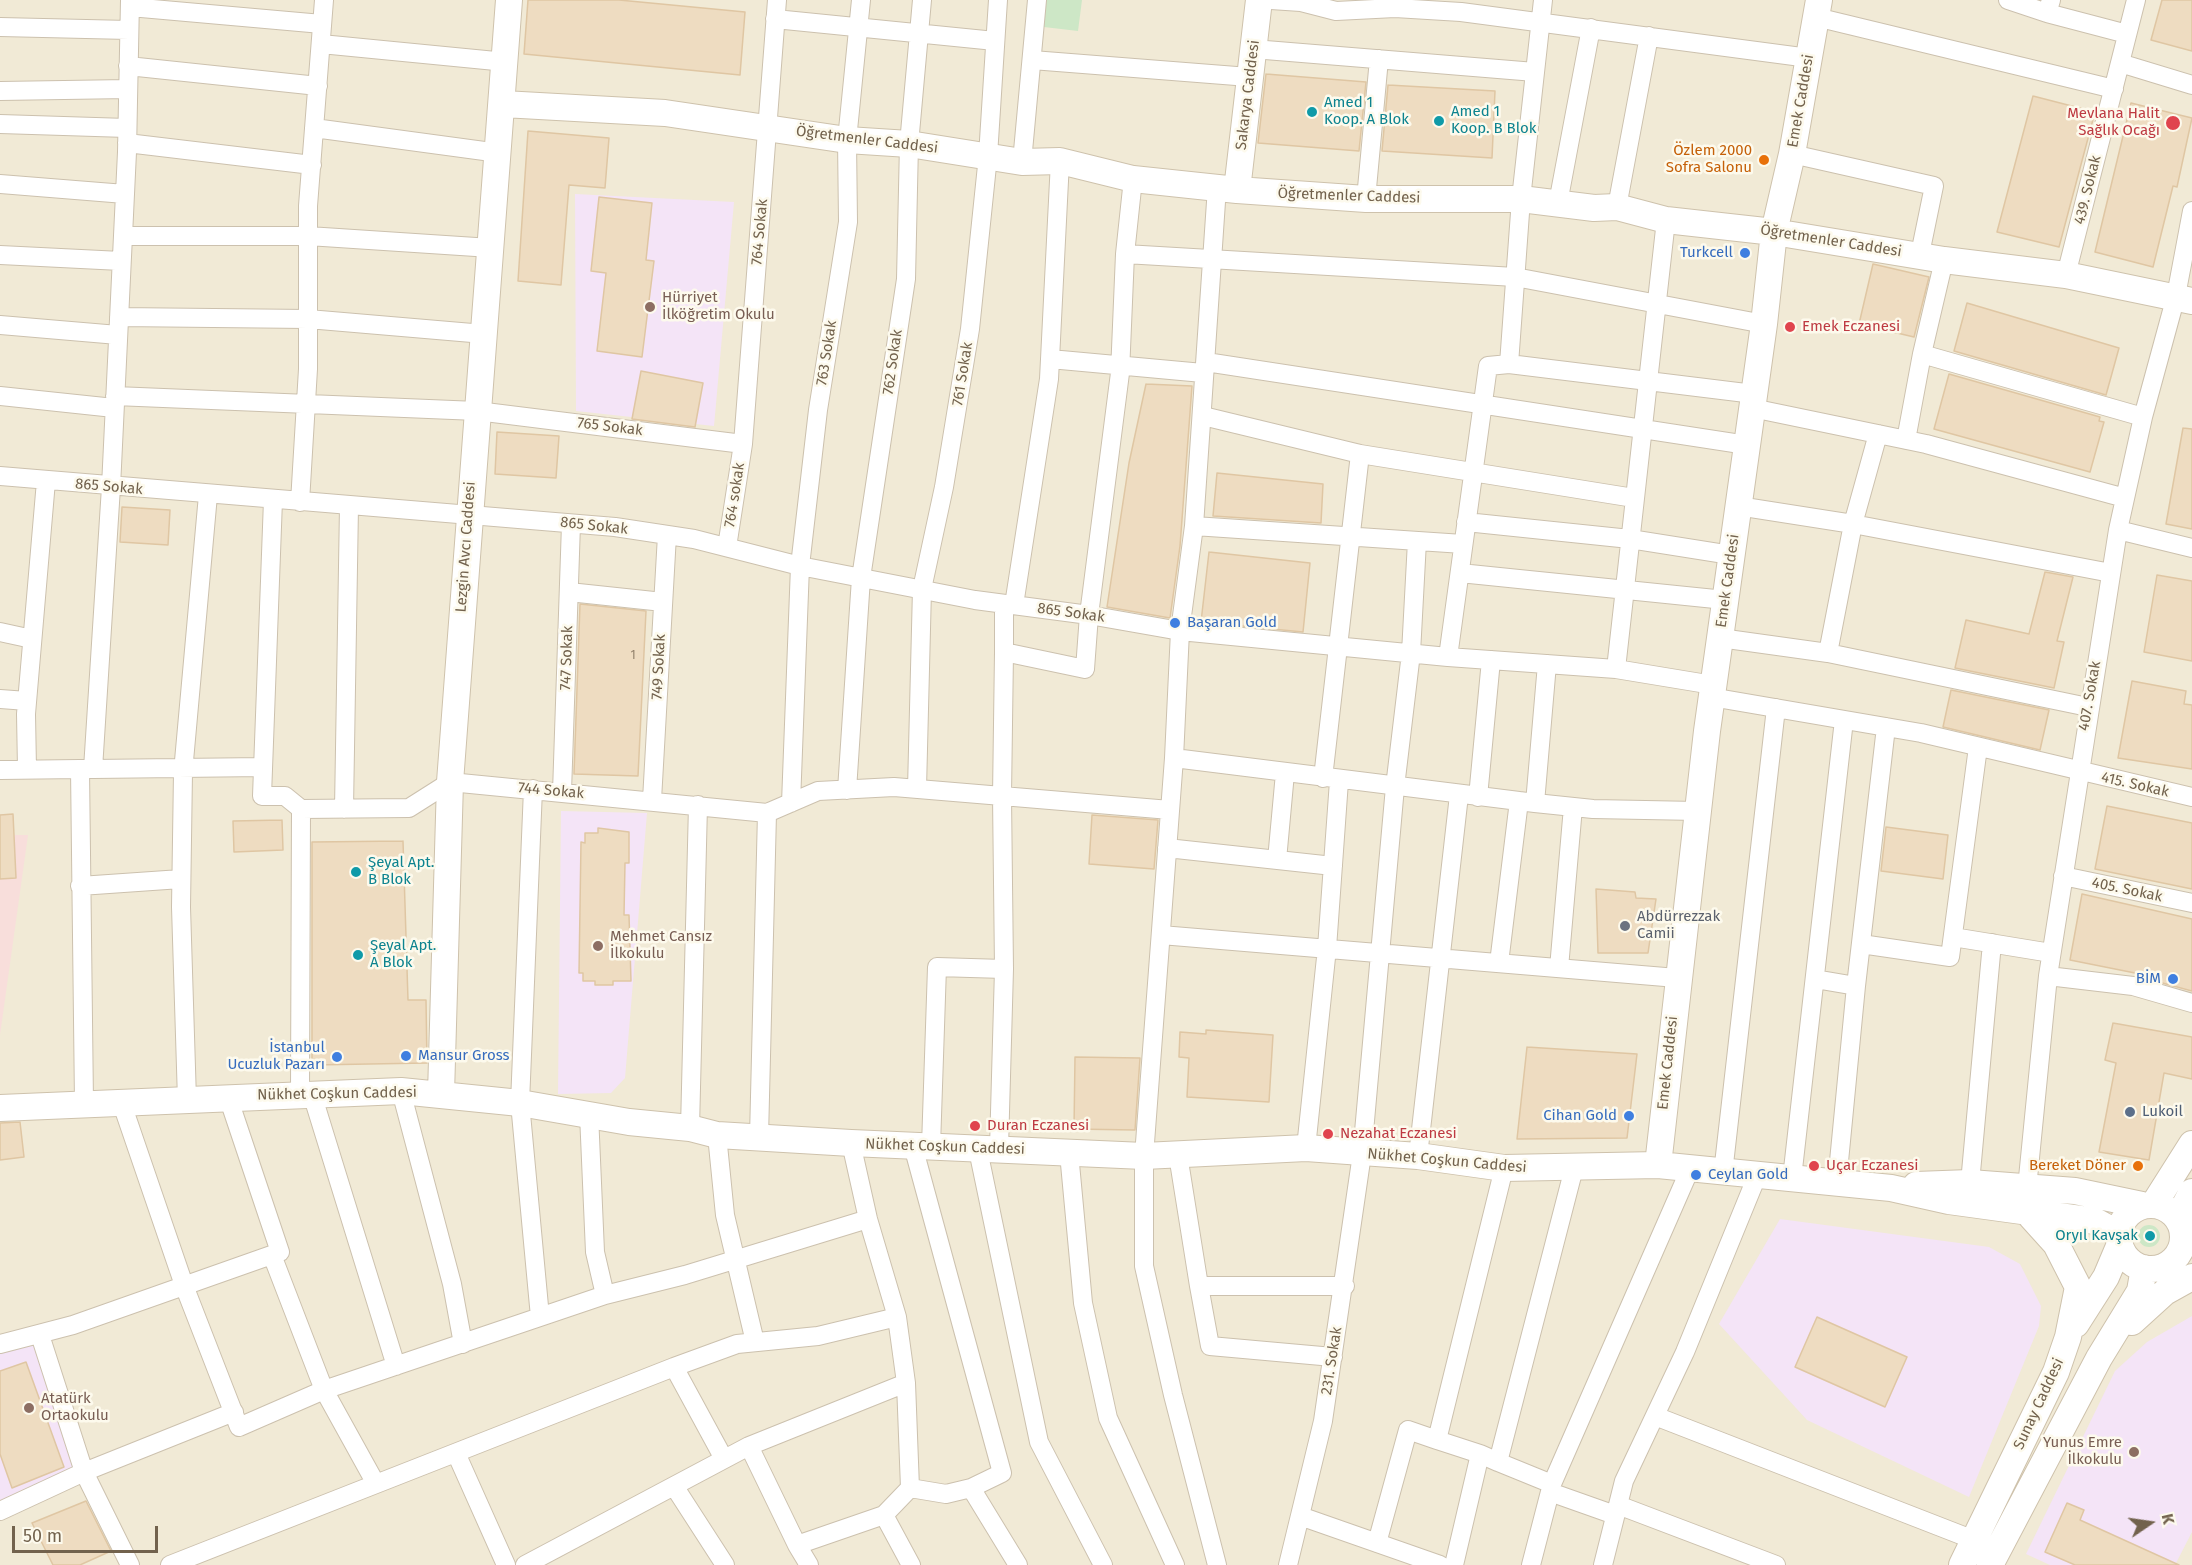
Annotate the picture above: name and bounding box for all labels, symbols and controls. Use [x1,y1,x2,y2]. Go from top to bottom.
street label: Sakarya Caddesi [1232,39,1264,151]
street label: Emek Caddesi [1784,53,1818,149]
place label: Amed 1 Koop. A Blok [1324,94,1409,129]
place label: Amed 1 Koop. B Blok [1451,103,1536,138]
marker: Amed 1 Koop. A Blok [1305,105,1319,119]
place label: Mevlana Halit Sağlık Ocağı [2067,105,2160,140]
marker: Amed 1 Koop. B Blok [1432,114,1446,128]
marker: Mevlana Halit Sağlık Ocağı [2164,114,2182,132]
street label: Öğretmenler Caddesi [795,122,939,158]
place label: Özlem 2000 Sofra Salonu [1666,142,1752,177]
marker: Özlem 2000 Sofra Salonu [1757,153,1771,167]
street label: 439. Sokak [2071,154,2105,226]
street label: Öğretmenler Caddesi [1277,185,1421,207]
street label: 764 Sokak [748,198,772,266]
street label: Öğretmenler Caddesi [1759,221,1903,261]
place label: Turkcell [1680,244,1733,262]
marker: Turkcell [1738,246,1752,260]
place label: Hürriyet İlköğretim Okulu [662,289,775,324]
marker: Hürriyet İlköğretim Okulu [643,300,657,314]
place label: Emek Eczanesi [1802,318,1900,336]
street label: 763 Sokak [813,319,841,387]
marker: Emek Eczanesi [1783,320,1797,334]
street label: 762 Sokak [880,328,906,396]
street label: 761 Sokak [949,341,977,407]
street label: 765 Sokak [576,414,644,440]
street label: 764 sokak [721,461,749,529]
street label: 865 Sokak [74,475,144,499]
street label: Lezgin Avcı Caddesi [452,481,480,613]
street label: 865 Sokak [559,514,629,538]
street label: Emek Caddesi [1713,533,1743,629]
street label: 865 Sokak [1036,599,1106,627]
place label: Başaran Gold [1187,614,1277,632]
marker: Başaran Gold [1168,616,1182,630]
street label: 747 Sokak [557,625,577,691]
street label: 749 Sokak [648,634,670,700]
house number: 1 [630,649,636,663]
street label: 407. Sokak [2075,660,2105,732]
street label: 415. Sokak [2099,768,2171,802]
street label: 744 Sokak [517,779,585,803]
place label: Şeyal Apt. B Blok [368,854,434,889]
marker: Şeyal Apt. B Blok [349,865,363,879]
street label: 405. Sokak [2090,874,2164,906]
place label: Abdürrezzak Camii [1637,908,1720,943]
marker: Abdürrezzak Camii [1618,919,1632,933]
place label: Mehmet Cansız İlkokulu [610,928,712,963]
place label: Şeyal Apt. A Blok [370,937,436,972]
marker: Mehmet Cansız İlkokulu [591,939,605,953]
marker: Şeyal Apt. A Blok [351,948,365,962]
place label: BİM [2136,970,2161,988]
marker: BİM [2166,972,2180,986]
street label: Emek Caddesi [1654,1015,1682,1111]
place label: İstanbul Ucuzluk Pazarı [227,1039,325,1074]
place label: Mansur Gross [418,1047,510,1065]
marker: Mansur Gross [399,1049,413,1063]
marker: İstanbul Ucuzluk Pazarı [330,1050,344,1064]
street label: Nükhet Coşkun Caddesi [257,1084,417,1104]
place label: Lukoil [2142,1103,2183,1121]
marker: Lukoil [2123,1105,2137,1119]
place label: Cihan Gold [1543,1107,1617,1125]
marker: Cihan Gold [1622,1109,1636,1123]
place label: Duran Eczanesi [987,1117,1089,1135]
marker: Duran Eczanesi [968,1119,982,1133]
place label: Nezahat Eczanesi [1340,1125,1457,1143]
marker: Nezahat Eczanesi [1321,1127,1335,1141]
street label: Nükhet Coşkun Caddesi [865,1135,1025,1159]
street label: Nükhet Coşkun Caddesi [1367,1145,1527,1177]
place label: Uçar Eczanesi [1826,1157,1918,1175]
place label: Bereket Döner [2029,1157,2126,1175]
marker: Uçar Eczanesi [1807,1159,1821,1173]
marker: Bereket Döner [2131,1159,2145,1173]
place label: Ceylan Gold [1708,1166,1788,1184]
marker: Ceylan Gold [1689,1168,1703,1182]
place label: Oryıl Kavşak [2055,1227,2138,1245]
marker: Oryıl Kavşak [2143,1229,2157,1243]
street label: 231. Sokak [1318,1326,1346,1396]
street label: Sunay Caddesi [2010,1355,2068,1453]
place label: Atatürk Ortaokulu [41,1390,109,1425]
marker: Atatürk Ortaokulu [22,1401,36,1415]
place label: Yunus Emre İlkokulu [2043,1434,2122,1469]
marker: Yunus Emre İlkokulu [2127,1445,2141,1459]
north arrow [2120,1493,2180,1553]
text: K [2158,1512,2178,1526]
scale bar [15,1514,160,1552]
text: 50 m [23,1525,62,1547]

